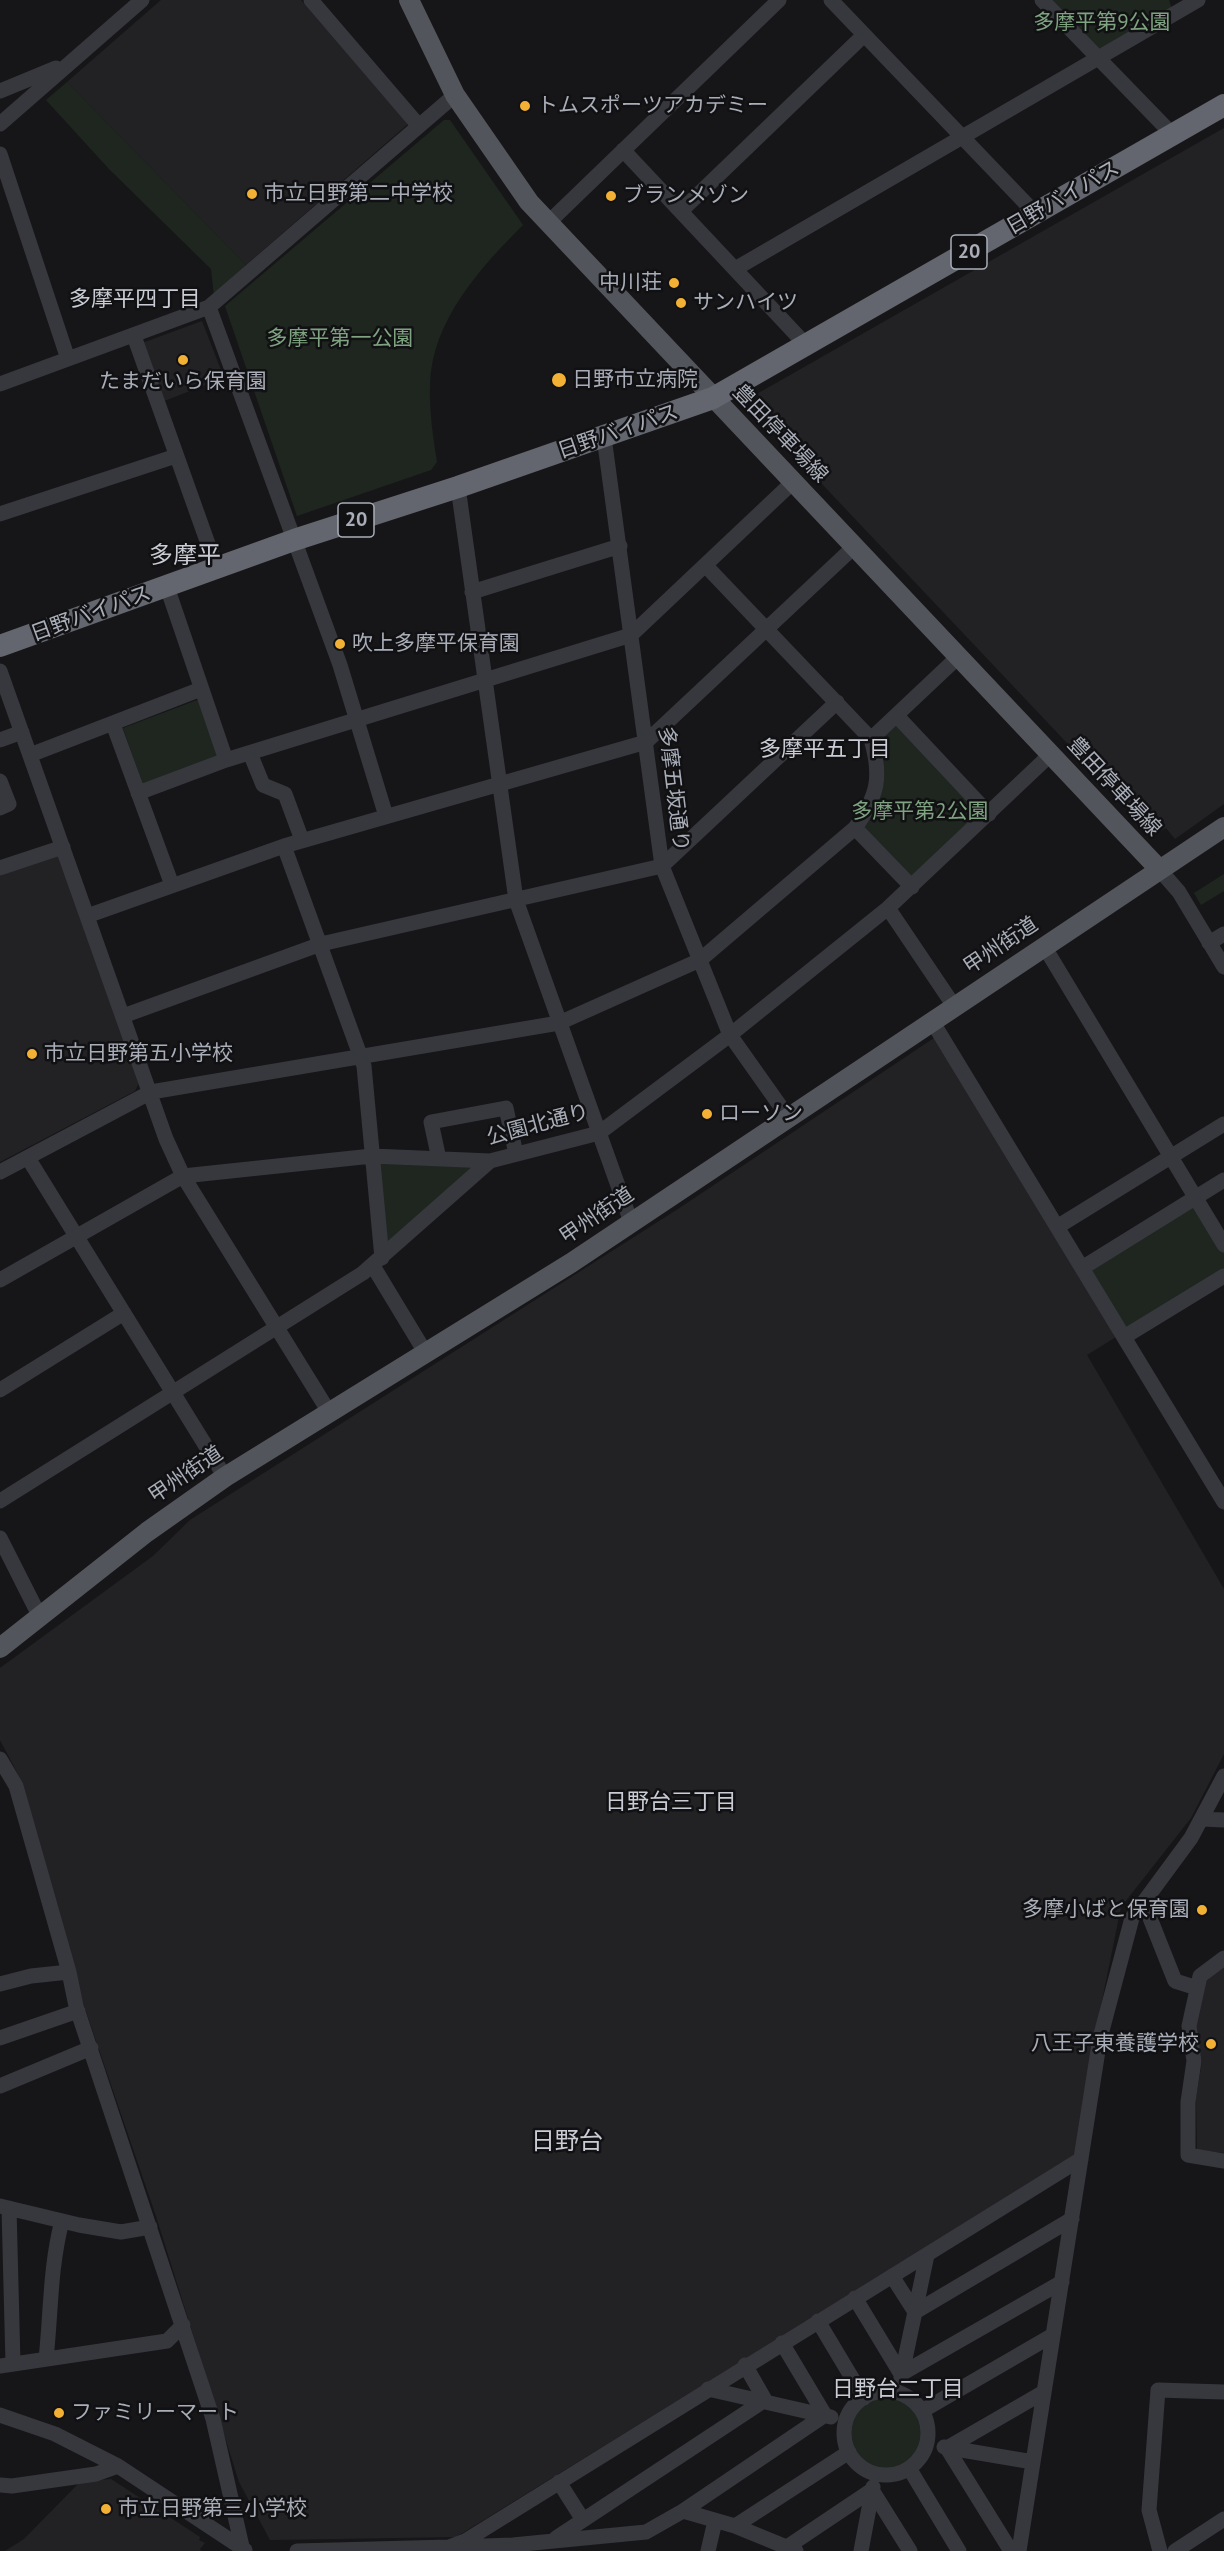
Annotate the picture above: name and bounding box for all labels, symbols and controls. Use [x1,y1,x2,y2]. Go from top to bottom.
park label: 多摩平第9公園 [1033,10,1171,36]
place label: トムスポーツアカデミー [537,93,768,119]
marker: トムスポーツアカデミー [518,99,532,113]
street label: 日野バイパス [1002,156,1124,240]
place label: 市立日野第二中学校 [264,181,453,207]
place label: ブランメゾン [623,183,749,209]
marker: 市立日野第二中学校 [245,187,259,201]
marker: ブランメゾン [604,189,618,203]
road number: 20 [951,235,987,269]
place label: 中川荘 [599,270,662,296]
marker: 中川荘 [667,276,681,290]
district label: 多摩平四丁目 [69,287,201,313]
place label: サンハイツ [693,290,798,316]
marker: サンハイツ [674,296,688,310]
park label: 多摩平第一公園 [267,326,413,352]
marker: たまだいら保育園 [176,353,190,367]
place label: 日野市立病院 [572,367,698,393]
place label: たまだいら保育園 [99,369,267,395]
marker: 日野市立病院 [550,371,568,389]
street label: 豊田停車場線 [727,380,833,488]
street label: 日野バイパス [554,400,682,464]
road number: 20 [338,503,374,537]
district label: 多摩平 [149,542,221,570]
street label: 日野バイパス [27,581,155,647]
place label: 吹上多摩平保育園 [352,631,520,657]
marker: 吹上多摩平保育園 [333,637,347,651]
street label: 多摩五坂通り [653,725,693,853]
street label: 豊田停車場線 [1062,732,1166,842]
district label: 多摩平五丁目 [759,737,891,763]
park label: 多摩平第2公園 [851,799,989,825]
street label: 甲州街道 [959,912,1043,980]
place label: 市立日野第五小学校 [44,1041,233,1067]
marker: 市立日野第五小学校 [25,1047,39,1061]
street label: 公園北通り [484,1099,592,1151]
place label: ローソン [719,1101,803,1127]
marker: ローソン [700,1107,714,1121]
street label: 甲州街道 [555,1182,639,1250]
street label: 甲州街道 [144,1441,228,1509]
district label: 日野台三丁目 [605,1790,737,1816]
place label: 多摩小ばと保育園 [1022,1897,1190,1923]
marker: 多摩小ばと保育園 [1195,1903,1209,1917]
place label: 八王子東養護学校 [1031,2031,1199,2057]
marker: 八王子東養護学校 [1204,2037,1218,2051]
district label: 日野台 [531,2128,603,2156]
district label: 日野台二丁目 [832,2377,964,2403]
place label: ファミリーマート [71,2400,239,2426]
marker: ファミリーマート [52,2406,66,2420]
place label: 市立日野第三小学校 [118,2496,307,2522]
marker: 市立日野第三小学校 [99,2502,113,2516]

